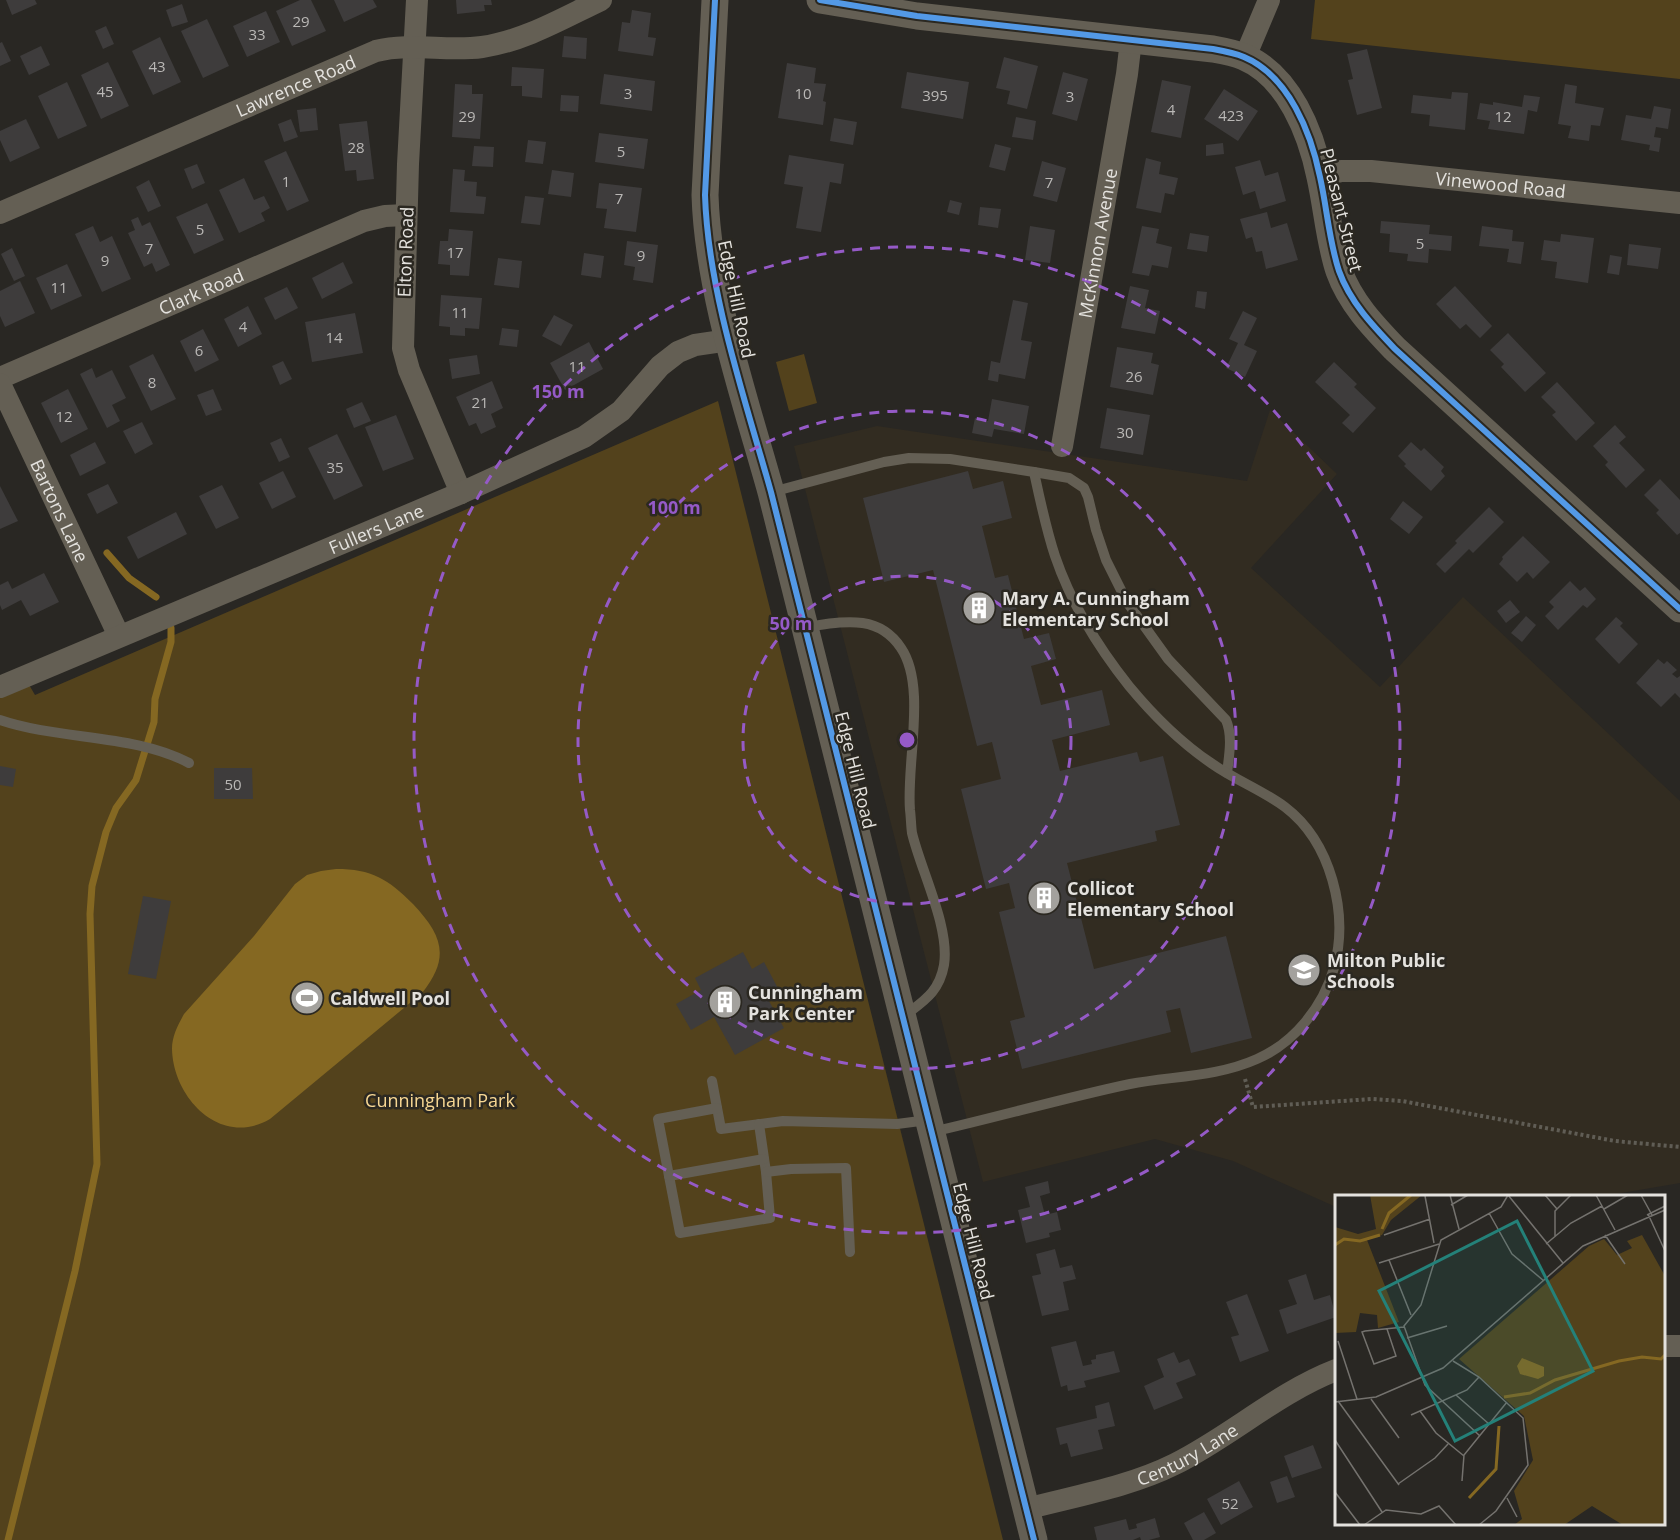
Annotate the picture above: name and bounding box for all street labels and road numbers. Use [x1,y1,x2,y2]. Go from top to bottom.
street label: Lawrence Road [232,49,359,122]
street label: Pleasant Street [1315,146,1369,274]
street label: McKinnon Avenue [1073,166,1122,320]
street label: Vinewood Road [1434,166,1567,203]
street label: Elton Road [391,206,419,298]
street label: Edge Hill Road [713,238,761,360]
street label: Clark Road [155,262,247,320]
street label: Bartons Lane [25,455,94,566]
street label: Fullers Lane [325,498,427,559]
street label: Edge Hill Road [830,709,882,831]
street label: Edge Hill Road [948,1180,1000,1302]
street label: Century Lane [1133,1418,1242,1491]

